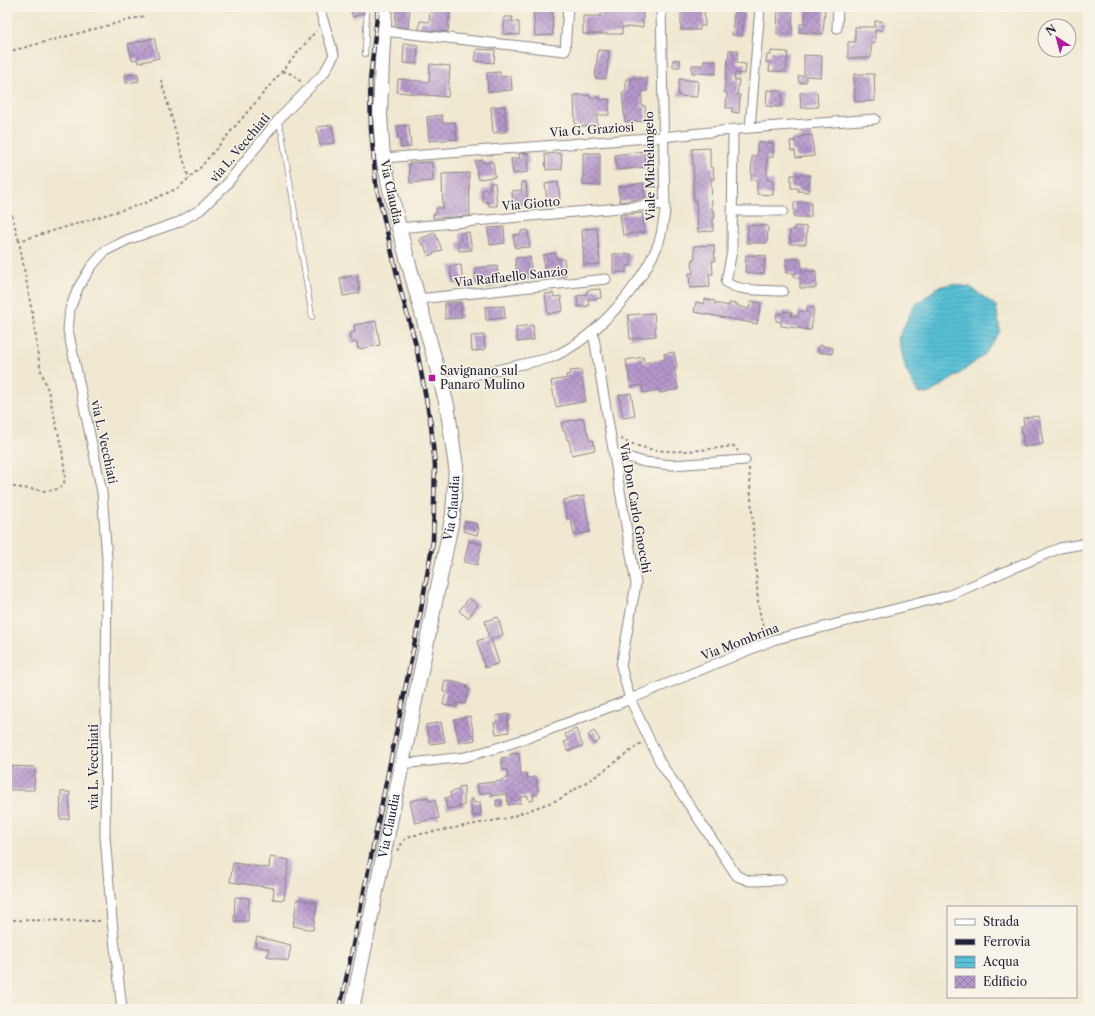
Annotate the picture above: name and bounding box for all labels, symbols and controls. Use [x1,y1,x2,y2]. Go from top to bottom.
north arrow [1037,18,1077,58]
text: N [1043,21,1059,38]
street label: via L. Vecchiati [206,110,273,186]
street label: Viale Michelangelo [641,111,658,222]
street label: Via G. Graziosi [548,119,635,140]
street label: Via Claudia [377,157,406,226]
street label: Via Giotto [500,193,561,214]
street label: Via Raffaello Sanzio [453,263,568,290]
place label: Savignano sul Panaro Mulino [440,363,525,392]
marker: Savignano sul Panaro Mulino [427,373,437,383]
street label: via L. Vecchiati [88,397,121,486]
street label: Via Don Carlo Gnocchi [616,440,654,575]
street label: Via Claudia [440,474,462,543]
street label: Via Mombrina [698,620,781,664]
street label: via L. Vecchiati [86,724,101,811]
street label: Via Claudia [375,791,403,860]
legend [947,906,1077,998]
text: Strada [983,914,1020,929]
text: Ferrovia [983,934,1031,949]
text: Acqua [982,954,1020,969]
text: Edificio [983,974,1027,989]

